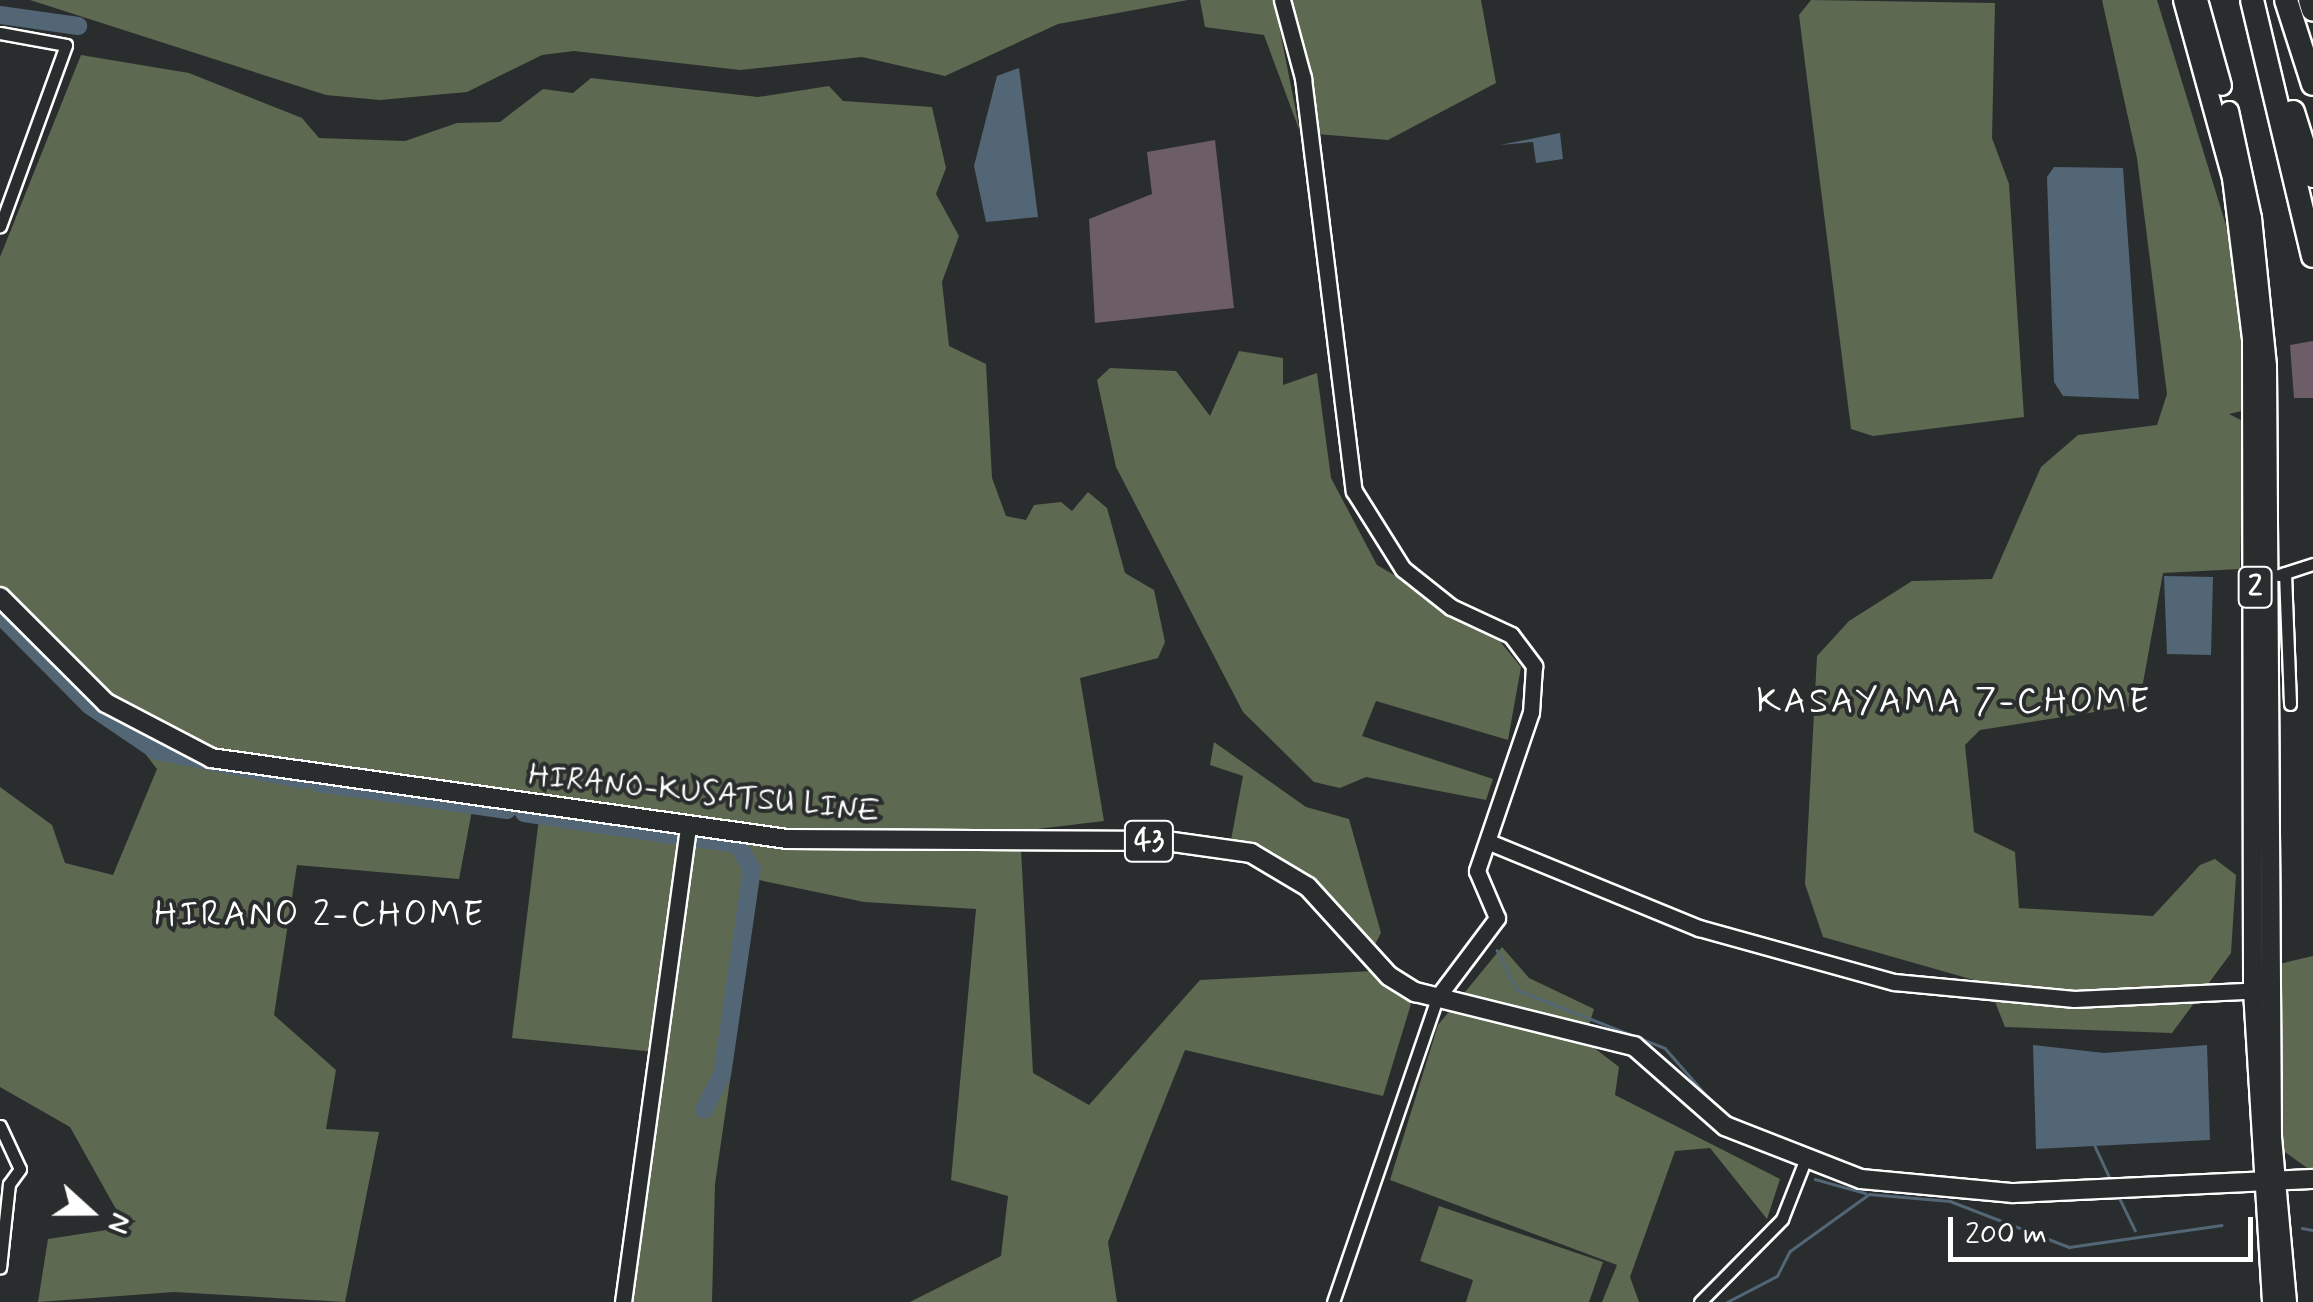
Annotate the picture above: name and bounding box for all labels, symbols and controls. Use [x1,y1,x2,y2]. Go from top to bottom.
road number: 2 [2238,562,2272,612]
district label: KASAYAMA 7-CHOME [1760,681,2148,723]
street label: HIRANO-KUSATSU LINE [525,756,883,832]
road number: 43 [1122,816,1176,866]
district label: HIRANO 2-CHOME [157,894,483,936]
north arrow [40,1162,140,1262]
scale bar [1953,1197,2258,1259]
text: N [98,1208,139,1238]
text: 200 m [1965,1215,2047,1254]

